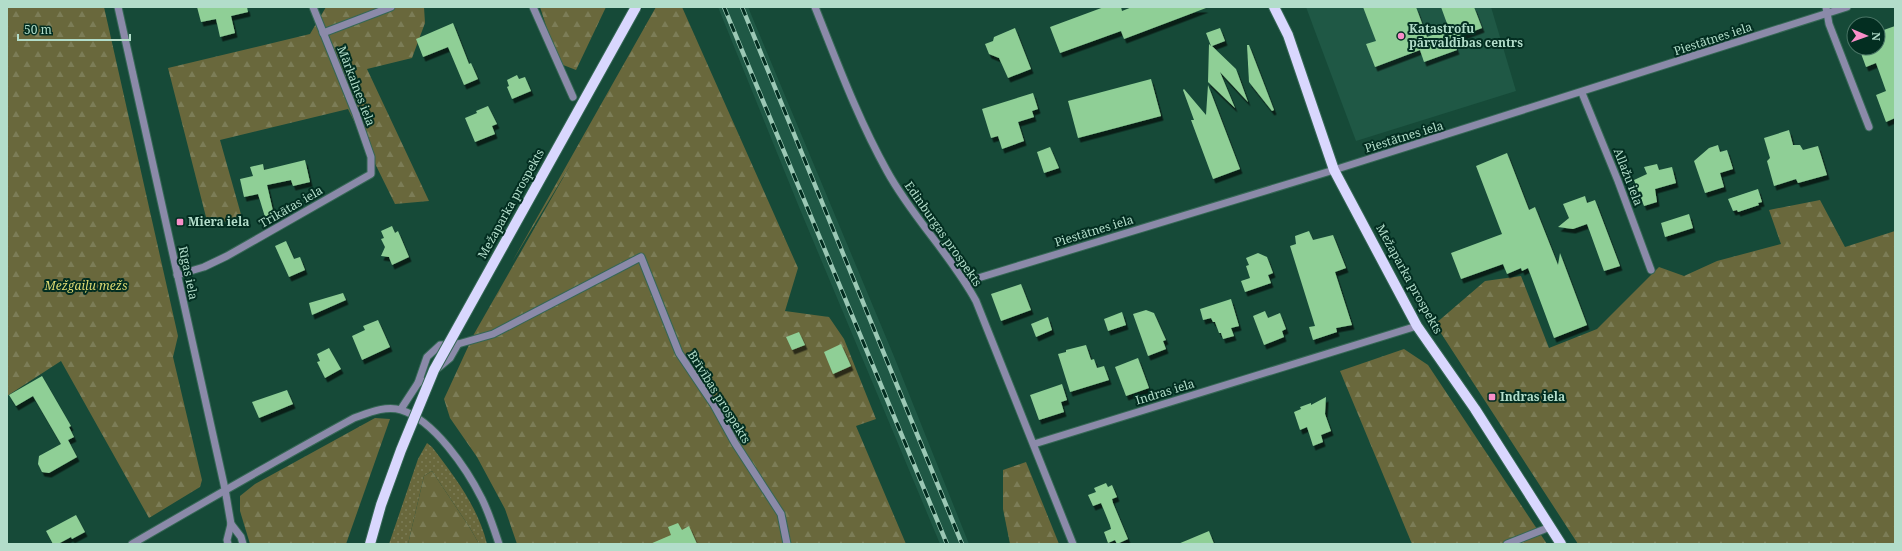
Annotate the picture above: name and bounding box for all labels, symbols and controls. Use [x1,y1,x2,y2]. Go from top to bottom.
scale bar [18,16,130,42]
north arrow [1846,16,1886,56]
street label: Piestātnes iela [1671,18,1754,59]
place label: Katastrofu pārvaldības centrs [1409,20,1523,51]
text: 50 m [24,21,52,38]
marker: Katastrofu pārvaldības centrs [1396,31,1406,41]
text: N [1869,32,1884,41]
street label: Mārkalnes iela [333,43,380,129]
street label: Piestātnes iela [1362,116,1446,157]
street label: Mežaparka prospekts [473,146,548,262]
street label: Allažu iela [1610,146,1647,208]
street label: Edinburgas prospekts [901,178,986,290]
street label: Trikātas iela [256,181,326,232]
street label: Piestātnes iela [1052,210,1136,251]
place label: Miera iela [188,213,249,230]
marker: Miera iela [175,217,185,227]
street label: Mežaparka prospekts [1372,221,1447,337]
street label: Rīgas iela [175,245,202,301]
park label: Mežgaiļu mežs [44,277,128,294]
street label: Brīvības prospekts [684,347,755,446]
street label: Indras iela [1133,374,1197,409]
place label: Indras iela [1500,388,1565,405]
marker: Indras iela [1487,392,1497,402]

